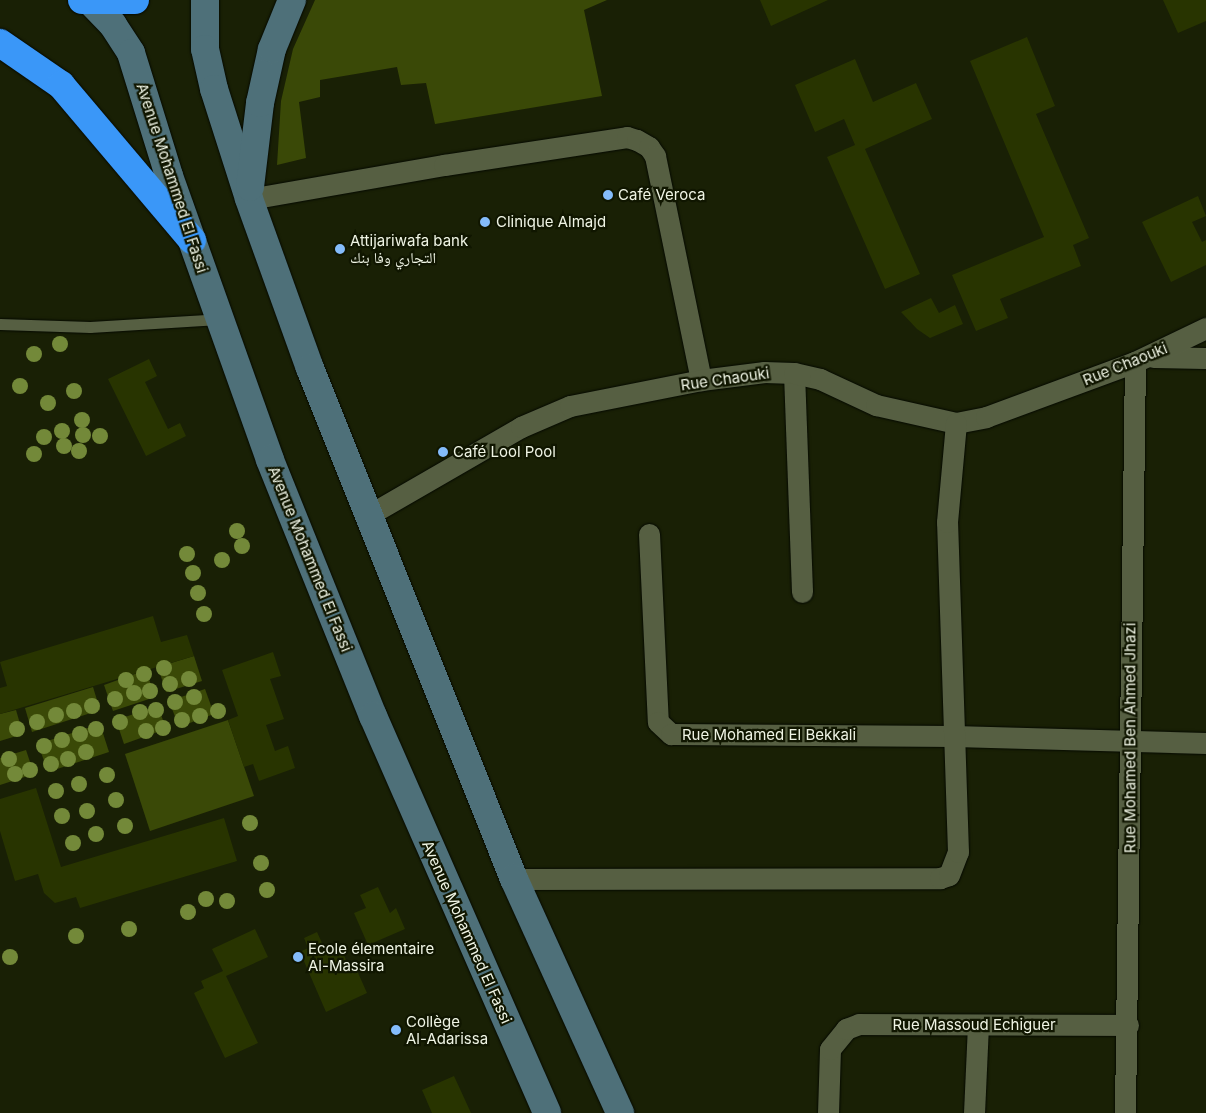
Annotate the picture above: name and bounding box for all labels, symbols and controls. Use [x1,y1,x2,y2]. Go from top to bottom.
street label: Avenue Mohammed El Fassi [133,81,211,275]
place label: Café Veroca [618,186,705,204]
marker: Café Veroca [602,189,614,201]
place label: Clinique Almajd [496,213,606,231]
marker: Clinique Almajd [478,215,492,229]
place label: Attijariwafa bank التجاري وفا بنك [350,231,468,266]
marker: Attijariwafa bank التجاري وفا بنك [334,243,346,255]
street label: Rue Chaouki [1080,339,1170,389]
street label: Rue Chaouki [679,364,771,394]
place label: Café Lool Pool [453,443,556,461]
marker: Café Lool Pool [437,446,449,458]
street label: Avenue Mohammed El Fassi [264,464,356,654]
street label: Rue Mohamed Ben Ahmed Jhazi [1121,623,1139,853]
street label: Rue Mohamed El Bekkali [682,726,856,744]
street label: Avenue Mohammed El Fassi [418,838,516,1026]
place label: Ecole élementaire Al-Massira [308,939,434,974]
marker: Ecole élementaire Al-Massira [292,951,304,963]
place label: Collège Al-Adarissa [406,1012,488,1047]
street label: Rue Massoud Echiguer [892,1016,1056,1034]
marker: Collège Al-Adarissa [390,1024,402,1036]

